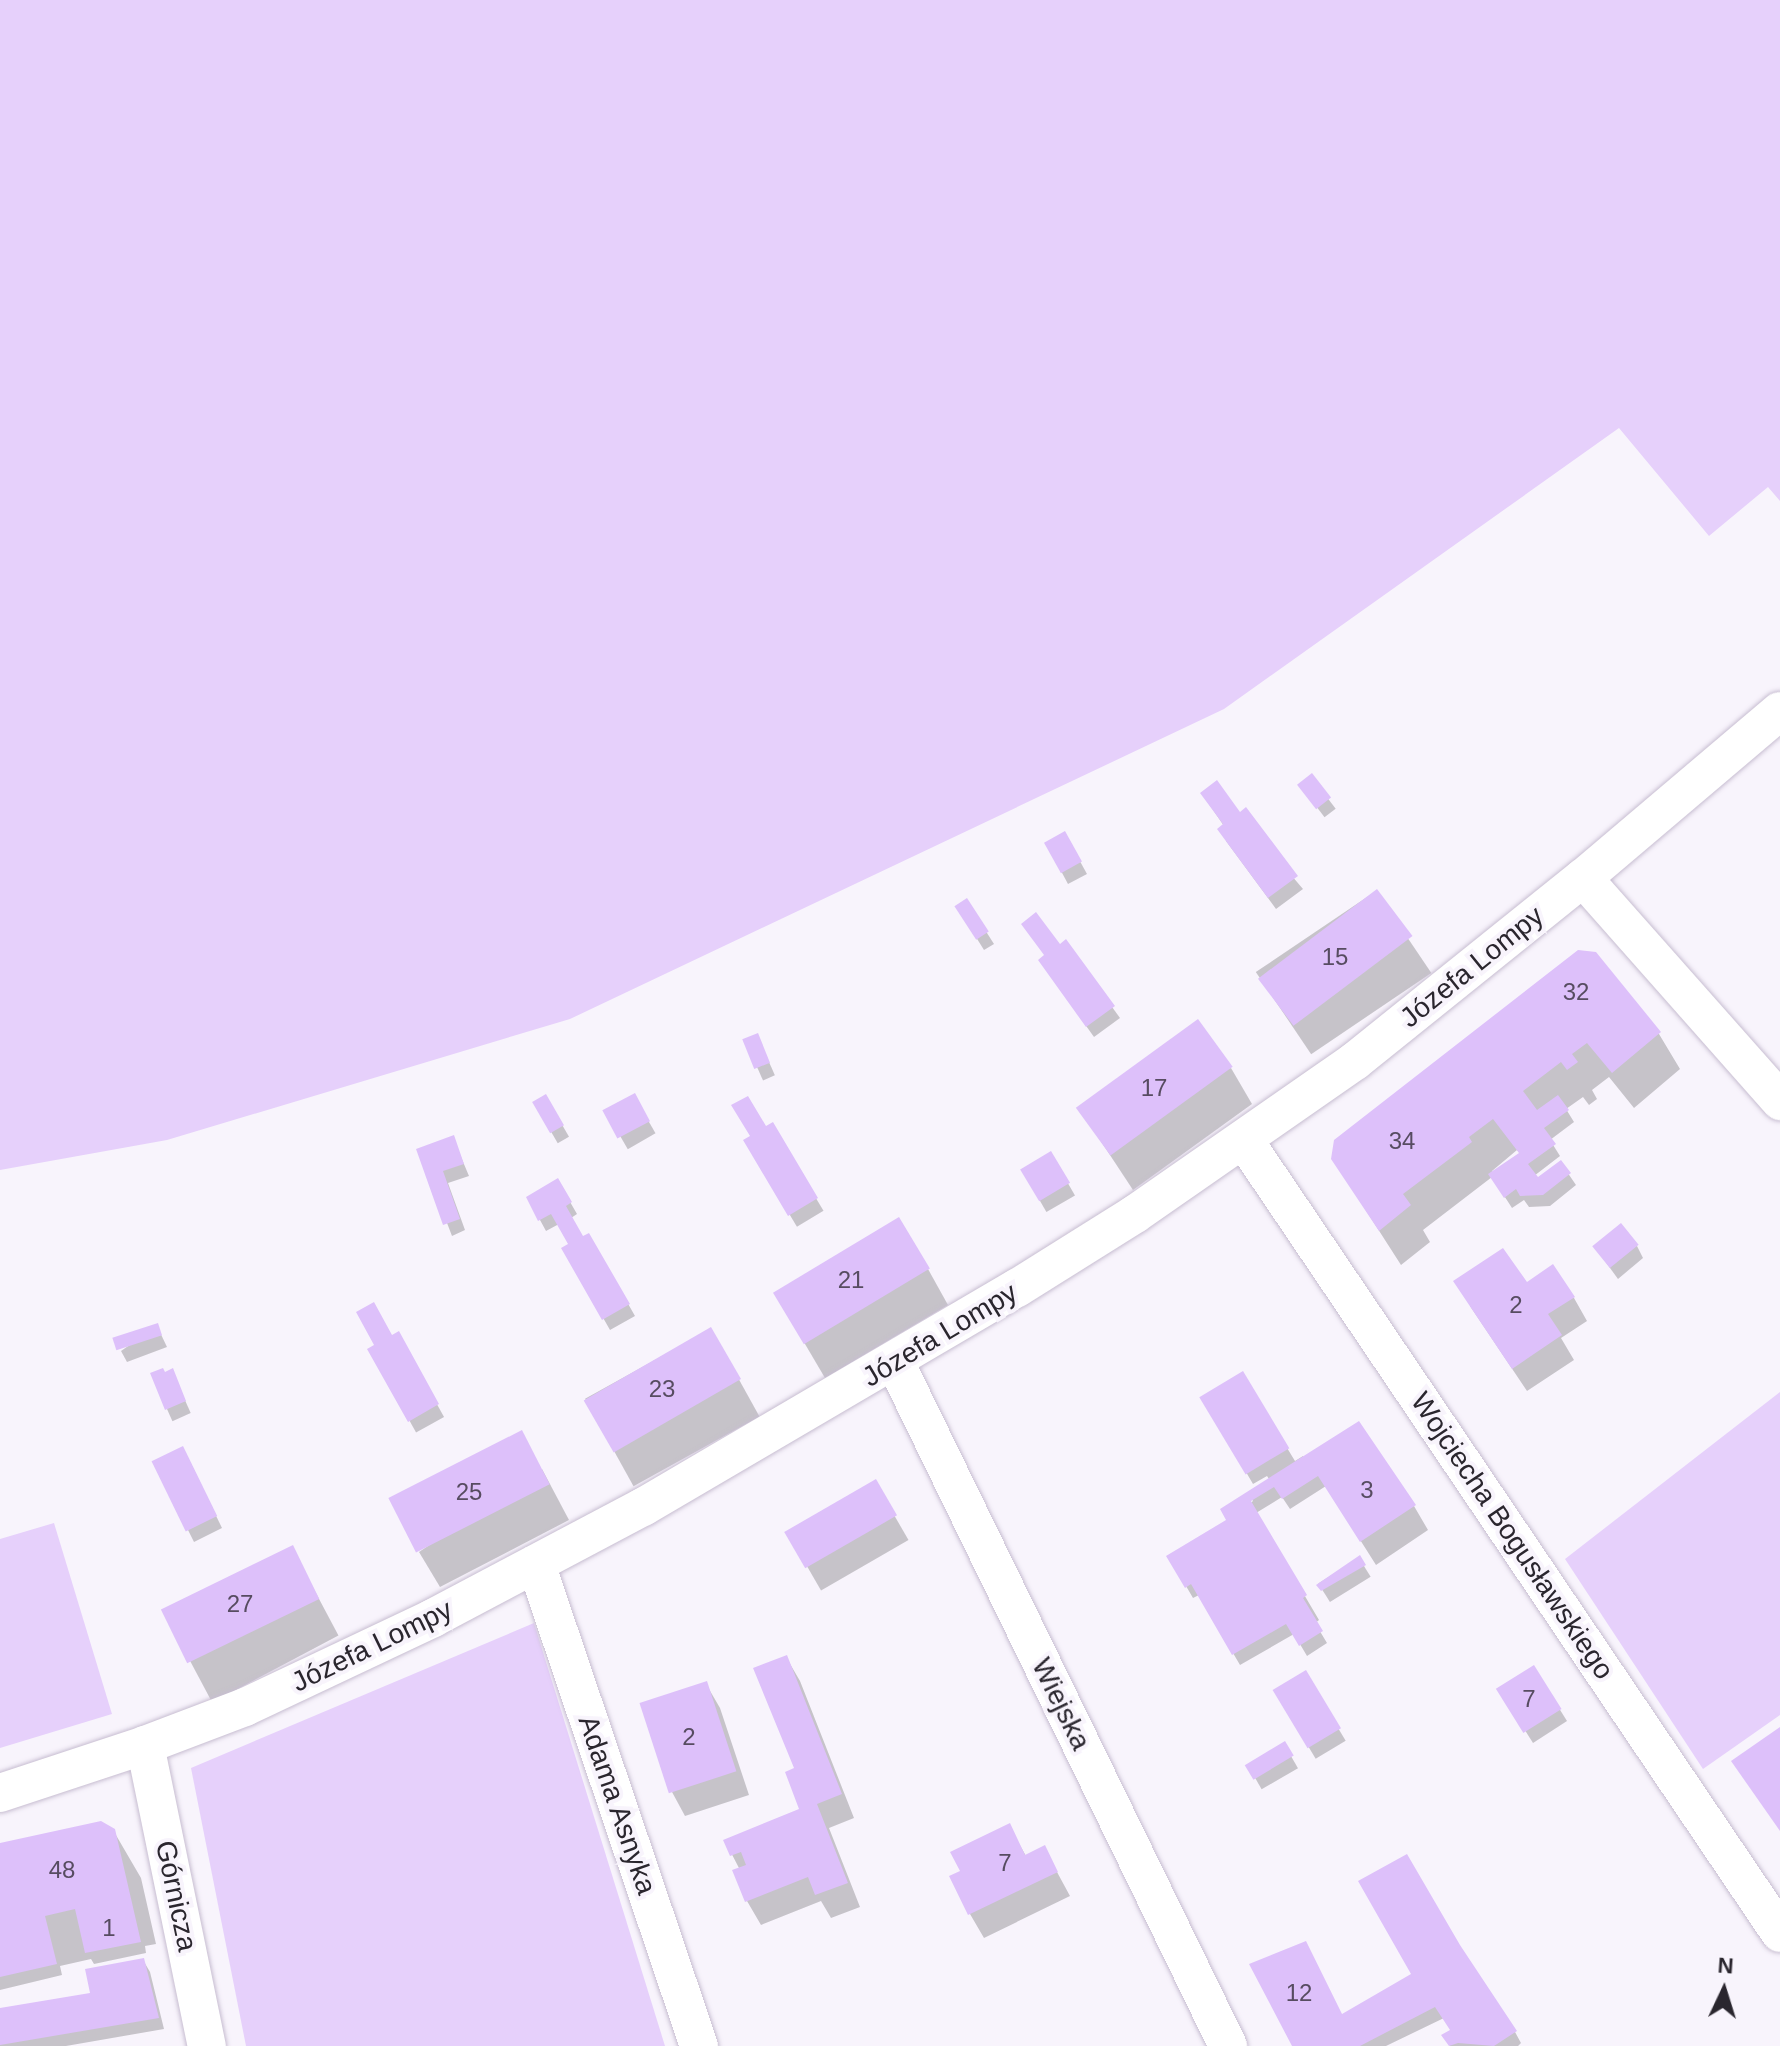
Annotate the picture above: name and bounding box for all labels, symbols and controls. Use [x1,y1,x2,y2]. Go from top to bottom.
street label: Józefa Lompy [1394,899,1550,1035]
house number: 15 [1322,943,1348,971]
house number: 32 [1563,978,1589,1006]
house number: 17 [1141,1074,1167,1102]
house number: 34 [1389,1127,1415,1155]
house number: 21 [838,1266,864,1294]
street label: Józefa Lompy [857,1276,1023,1394]
house number: 2 [1509,1291,1523,1319]
house number: 23 [649,1375,675,1403]
street label: Wojciecha Bogusławskiego [1403,1386,1621,1686]
house number: 3 [1360,1476,1374,1504]
house number: 25 [456,1478,482,1506]
house number: 27 [227,1590,253,1618]
street label: Józefa Lompy [286,1593,458,1699]
street label: Wiejska [1024,1653,1098,1755]
house number: 7 [1522,1685,1536,1713]
street label: Adama Asnyka [570,1711,664,1899]
house number: 2 [682,1723,696,1751]
street label: Górnicza [148,1838,204,1954]
house number: 7 [998,1849,1012,1877]
house number: 48 [49,1856,75,1884]
house number: 1 [102,1914,116,1942]
north arrow [1684,1950,1764,2030]
text: N [1717,1953,1734,1979]
house number: 12 [1286,1979,1312,2007]

